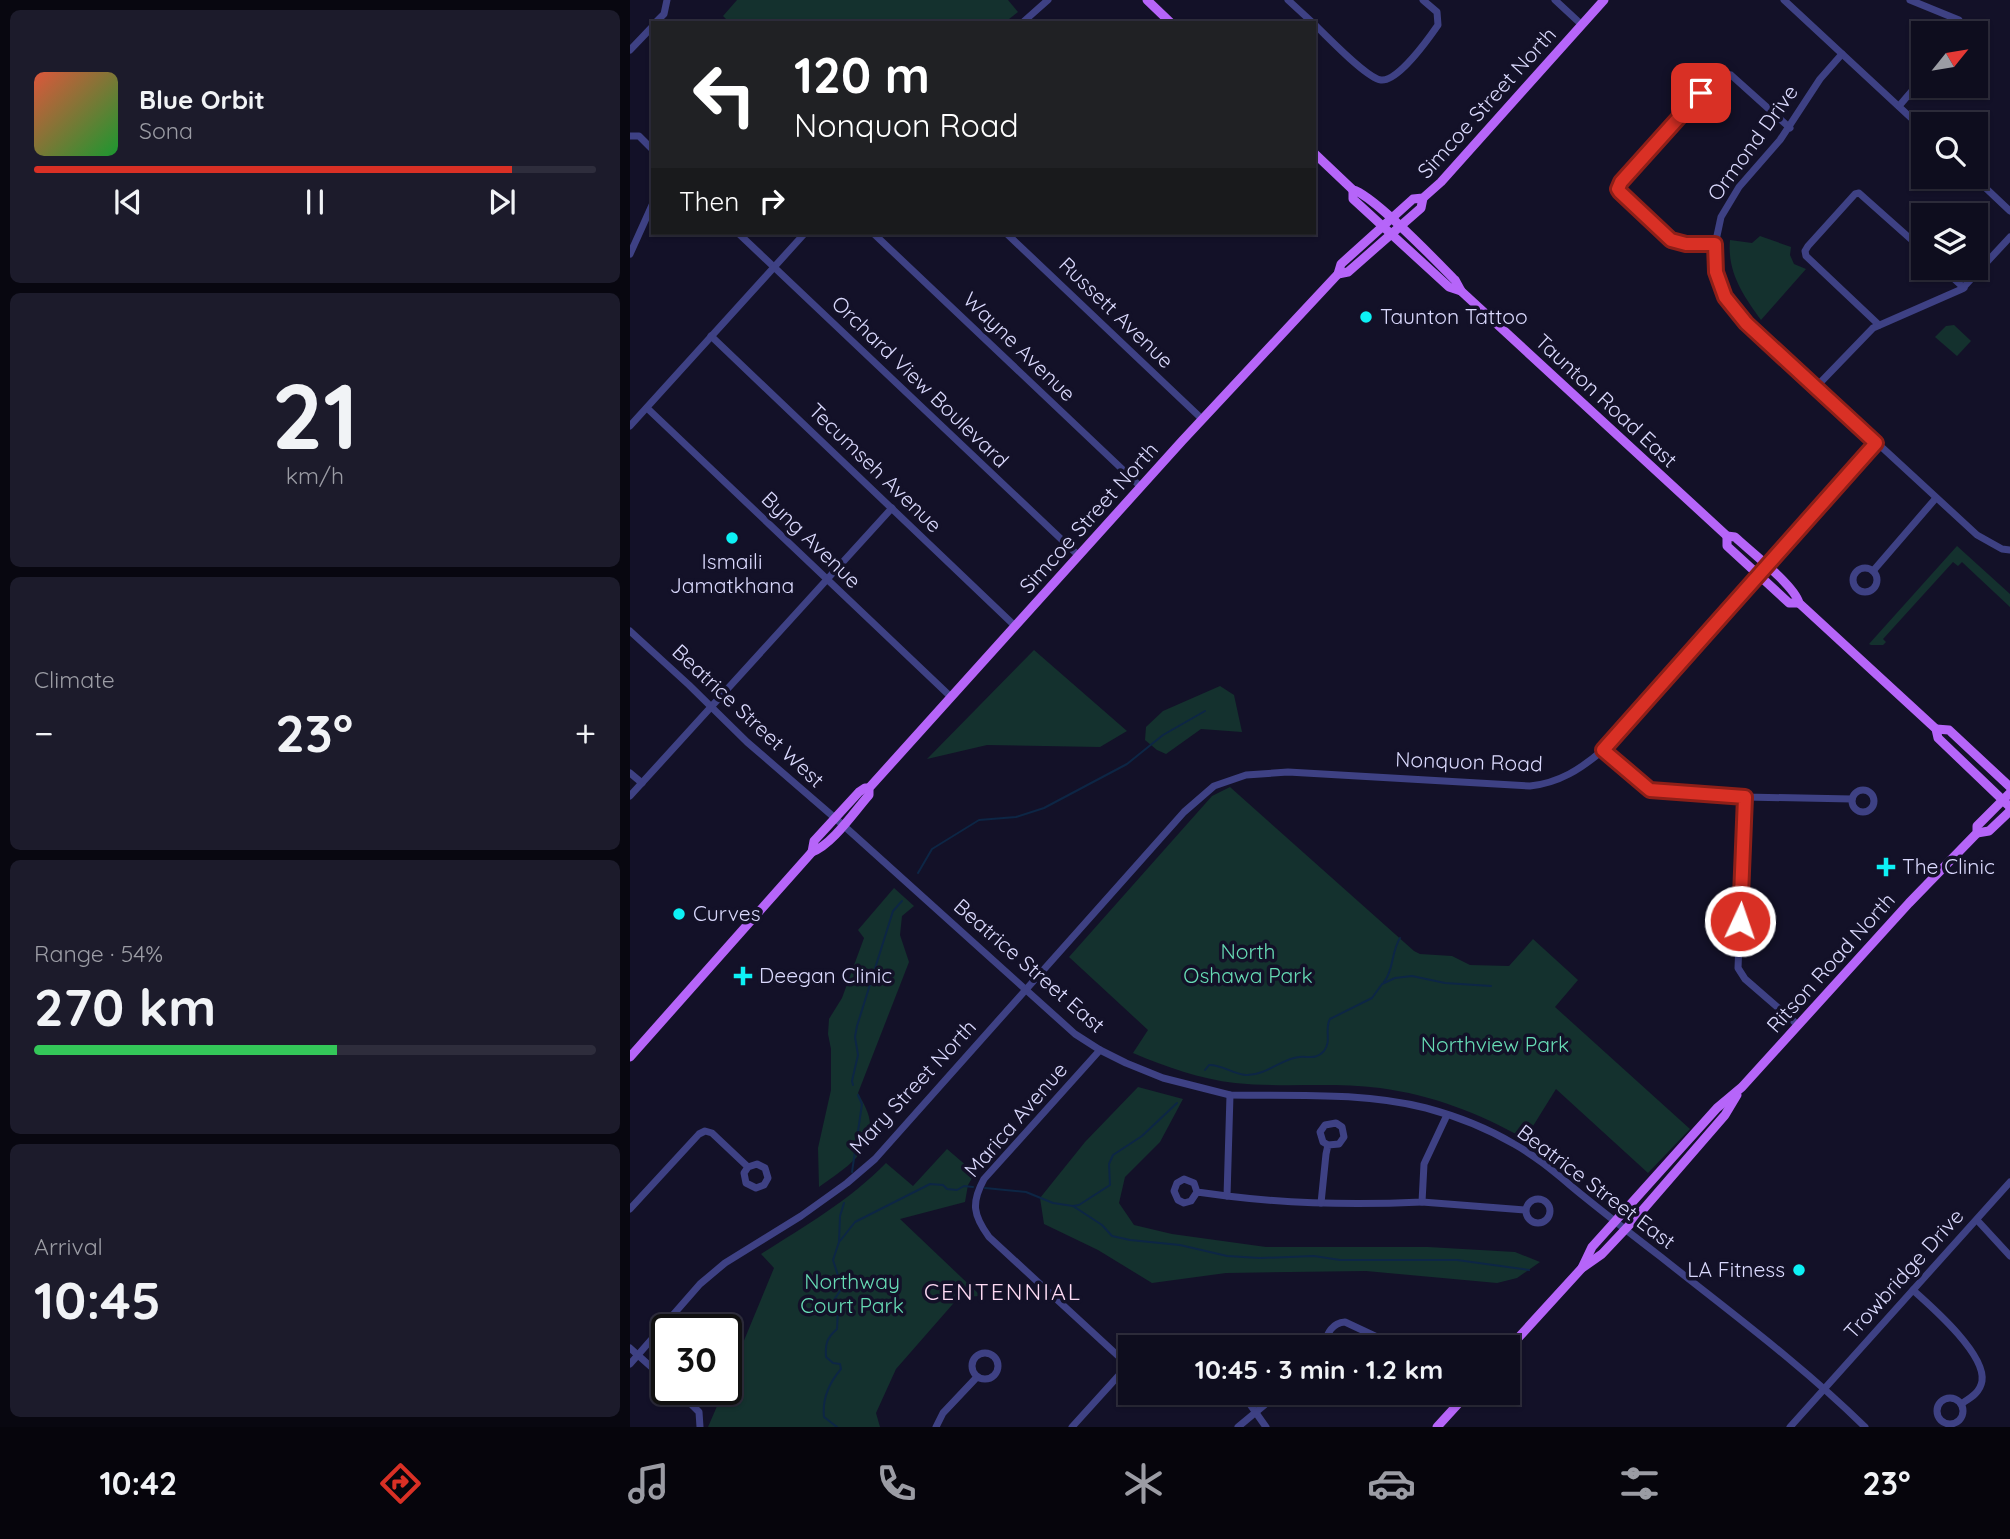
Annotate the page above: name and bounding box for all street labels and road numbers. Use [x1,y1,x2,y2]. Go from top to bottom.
street label: Simcoe Street North [1411,21,1561,183]
street label: Ormond Drive [1701,79,1803,206]
street label: Russett Avenue [1054,251,1179,373]
street label: Wayne Avenue [958,286,1081,406]
street label: Orchard View Boulevard [827,290,1015,473]
street label: Taunton Road East [1530,328,1683,473]
street label: Tecumseh Avenue [804,397,948,537]
street label: Simcoe Street North [1013,436,1163,598]
street label: Byng Avenue [756,485,867,593]
street label: Beatrice Street West [667,638,830,792]
street label: Nonquon Road [1395,745,1543,777]
street label: Ritson Road North [1761,887,1900,1038]
street label: Beatrice Street East [949,893,1110,1038]
street label: Mary Street North [843,1014,981,1159]
street label: Marica Avenue [958,1057,1072,1182]
street label: Beatrice Street East [1512,1118,1681,1254]
street label: Trowbridge Drive [1838,1203,1969,1344]

